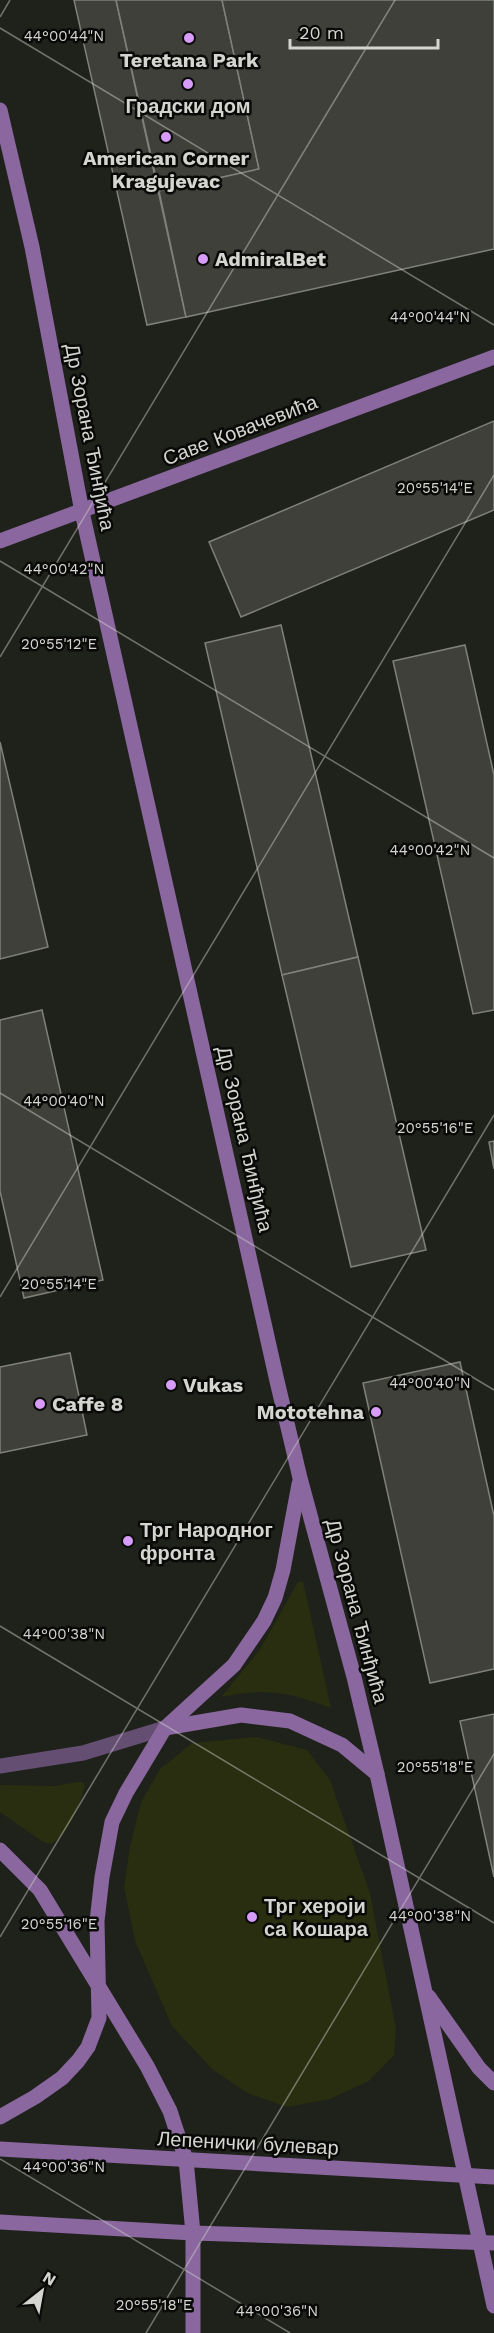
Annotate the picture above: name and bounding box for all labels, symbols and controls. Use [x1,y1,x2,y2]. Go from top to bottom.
scale bar [290,12,438,50]
text: 20 m [299,22,344,43]
text: 44°00'44"N [24,27,104,45]
marker: Teretana Park [182,31,196,45]
place label: Teretana Park [120,48,259,72]
marker: Градски дом [181,77,195,91]
place label: Градски дом [126,94,250,118]
marker: American Corner Kragujevac [159,130,173,144]
place label: American Corner Kragujevac [83,146,249,193]
place label: AdmiralBet [215,247,326,271]
marker: AdmiralBet [196,252,210,266]
text: 44°00'44"N [390,308,470,326]
street label: Др Зорана Ђинђића [60,341,120,533]
street label: Саве Ковачевића [159,389,321,471]
text: 20°55'14"E [397,479,473,497]
text: 44°00'42"N [23,560,105,578]
text: 20°55'12"E [21,635,97,653]
text: 44°00'42"N [389,841,471,859]
street label: Др Зорана Ђинђића [212,1044,278,1235]
text: 44°00'40"N [23,1092,105,1110]
text: 20°55'16"E [397,1119,473,1137]
text: 20°55'14"E [21,1275,97,1293]
place label: Vukas [183,1373,244,1397]
text: 44°00'40"N [389,1374,471,1392]
marker: Vukas [164,1378,178,1392]
place label: Caffe 8 [52,1392,123,1416]
marker: Caffe 8 [33,1397,47,1411]
place label: Mototehna [257,1400,364,1424]
marker: Mototehna [369,1405,383,1419]
street label: Др Зорана Ђинђића [321,1516,393,1707]
place label: Трг Народног фронта [140,1518,273,1565]
marker: Трг Народног фронта [121,1534,135,1548]
text: 44°00'38"N [23,1625,105,1643]
text: 20°55'18"E [397,1758,473,1776]
place label: Трг хероји са Кошара [264,1894,369,1941]
text: 44°00'38"N [389,1907,471,1925]
marker: Трг хероји са Кошара [245,1910,259,1924]
text: 20°55'16"E [21,1915,97,1933]
street label: Лепенички булевар [157,2126,339,2160]
text: 44°00'36"N [23,2158,105,2176]
north arrow [12,2261,72,2321]
text: N [39,2267,59,2290]
text: 20°55'18"E [116,2296,192,2314]
text: 44°00'36"N [236,2302,318,2320]

